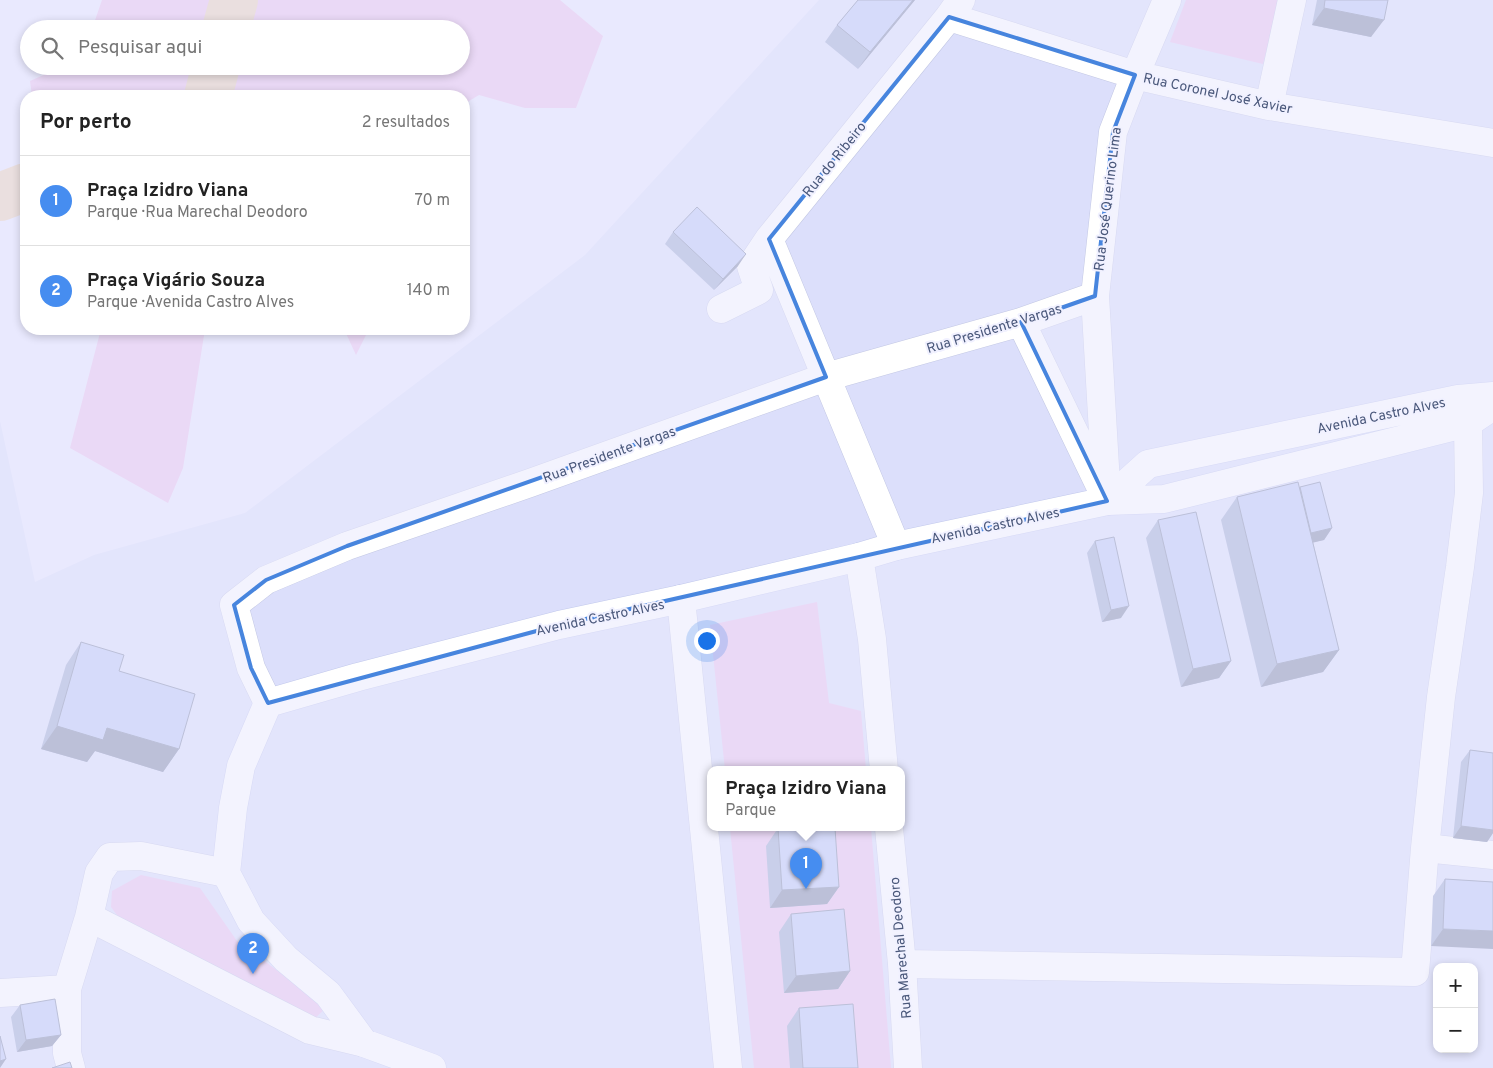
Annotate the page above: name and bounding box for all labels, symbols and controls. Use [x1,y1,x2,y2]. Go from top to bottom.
search box [20,20,470,75]
icon: search [38,34,66,62]
text: Pesquisar aqui [78,36,202,60]
street label: Rua Coronel José Xavier [1142,70,1294,119]
text: Por perto [40,109,132,136]
text: 2 resultados [362,113,450,133]
street label: Rua do Ribeiro [800,119,871,201]
street label: Rua José Querino Lima [1091,126,1126,272]
text: Praça Izidro Viana [87,179,248,203]
text: 1 [53,191,59,211]
text: 70 m [415,191,450,211]
text: Parque · Rua Marechal Deodoro [87,203,308,223]
text: Praça Vigário Souza [87,269,265,293]
text: 2 [51,281,61,301]
text: 140 m [407,281,450,301]
text: Parque · Avenida Castro Alves [87,293,294,313]
street label: Rua Presidente Vargas [925,301,1064,358]
street label: Avenida Castro Alves [1315,395,1447,438]
street label: Rua Presidente Vargas [541,423,678,487]
street label: Avenida Castro Alves [929,505,1061,548]
street label: Avenida Castro Alves [534,597,666,640]
your location [694,628,720,654]
popup [707,766,905,831]
text: Praça Izidro Viana [725,777,887,801]
text: Parque [725,801,776,821]
pin: 1 [790,848,822,889]
street label: Rua Marechal Deodoro [887,876,916,1019]
pin: 2 [237,933,269,974]
map controls [1433,963,1478,1053]
button: + [1433,963,1478,1008]
button: − [1433,1008,1478,1053]

